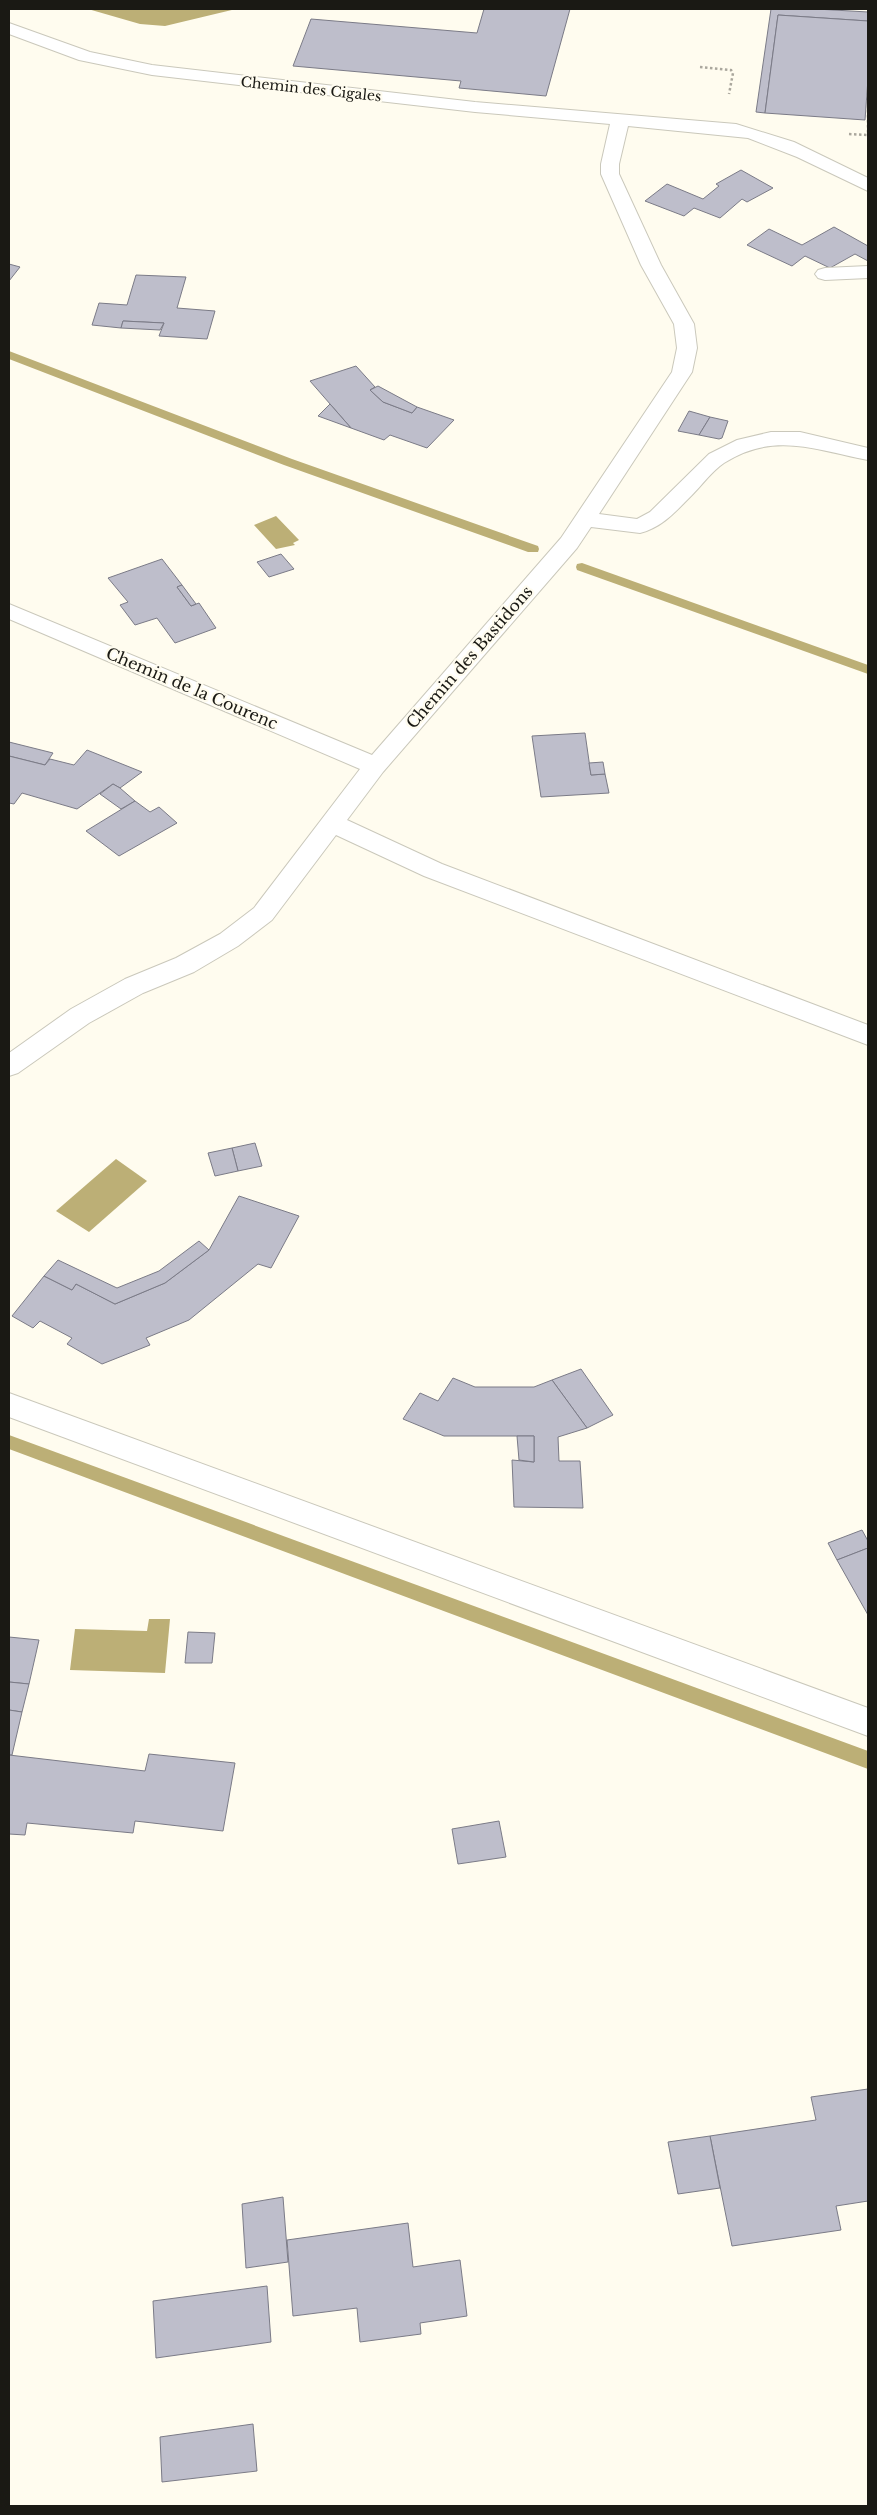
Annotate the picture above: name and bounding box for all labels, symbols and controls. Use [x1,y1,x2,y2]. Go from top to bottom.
street label: Chemin des Cigales [240,73,382,105]
street label: Chemin des Bastidons [402,582,536,732]
street label: Chemin de la Courenc [103,643,281,733]

